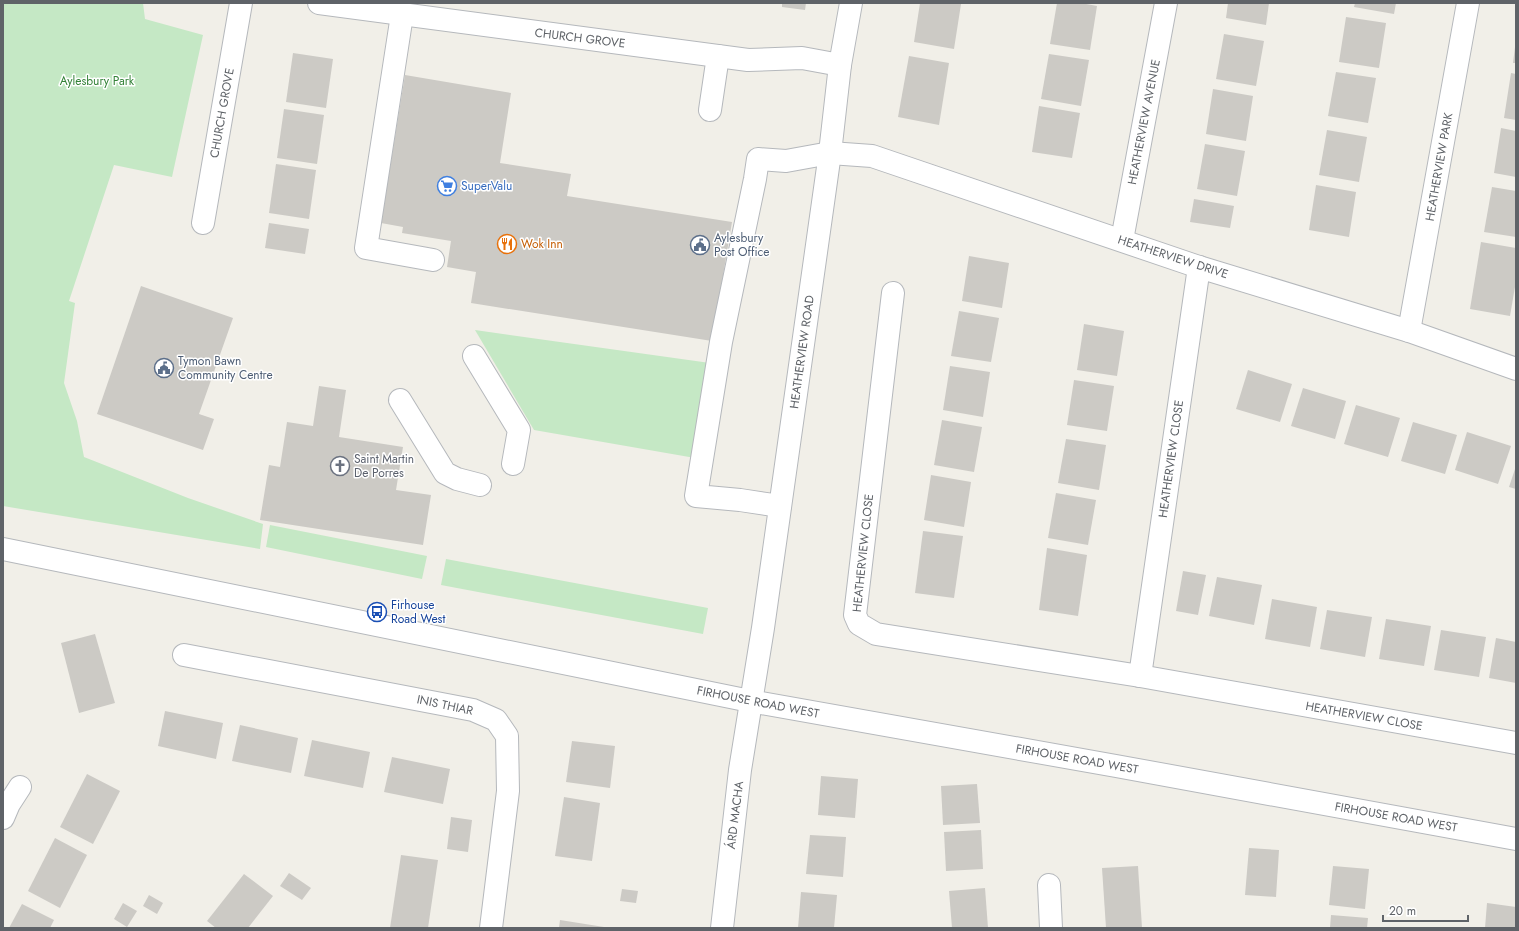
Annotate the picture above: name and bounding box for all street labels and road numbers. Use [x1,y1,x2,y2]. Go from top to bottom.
street label: CHURCH GROVE [534,24,626,52]
street label: HEATHERVIEW AVENUE [1123,58,1165,186]
street label: CHURCH GROVE [205,67,239,159]
street label: HEATHERVIEW PARK [1421,111,1457,223]
street label: HEATHERVIEW DRIVE [1116,231,1230,283]
street label: HEATHERVIEW ROAD [785,294,819,410]
street label: HEATHERVIEW CLOSE [1154,399,1188,519]
street label: HEATHERVIEW CLOSE [848,493,878,613]
street label: FIRHOUSE ROAD WEST [695,681,821,723]
street label: INIS THIAR [415,690,475,720]
street label: HEATHERVIEW CLOSE [1304,697,1424,735]
street label: FIRHOUSE ROAD WEST [1014,739,1140,779]
street label: ÁRD MACHA [722,780,748,850]
street label: FIRHOUSE ROAD WEST [1333,797,1459,837]

